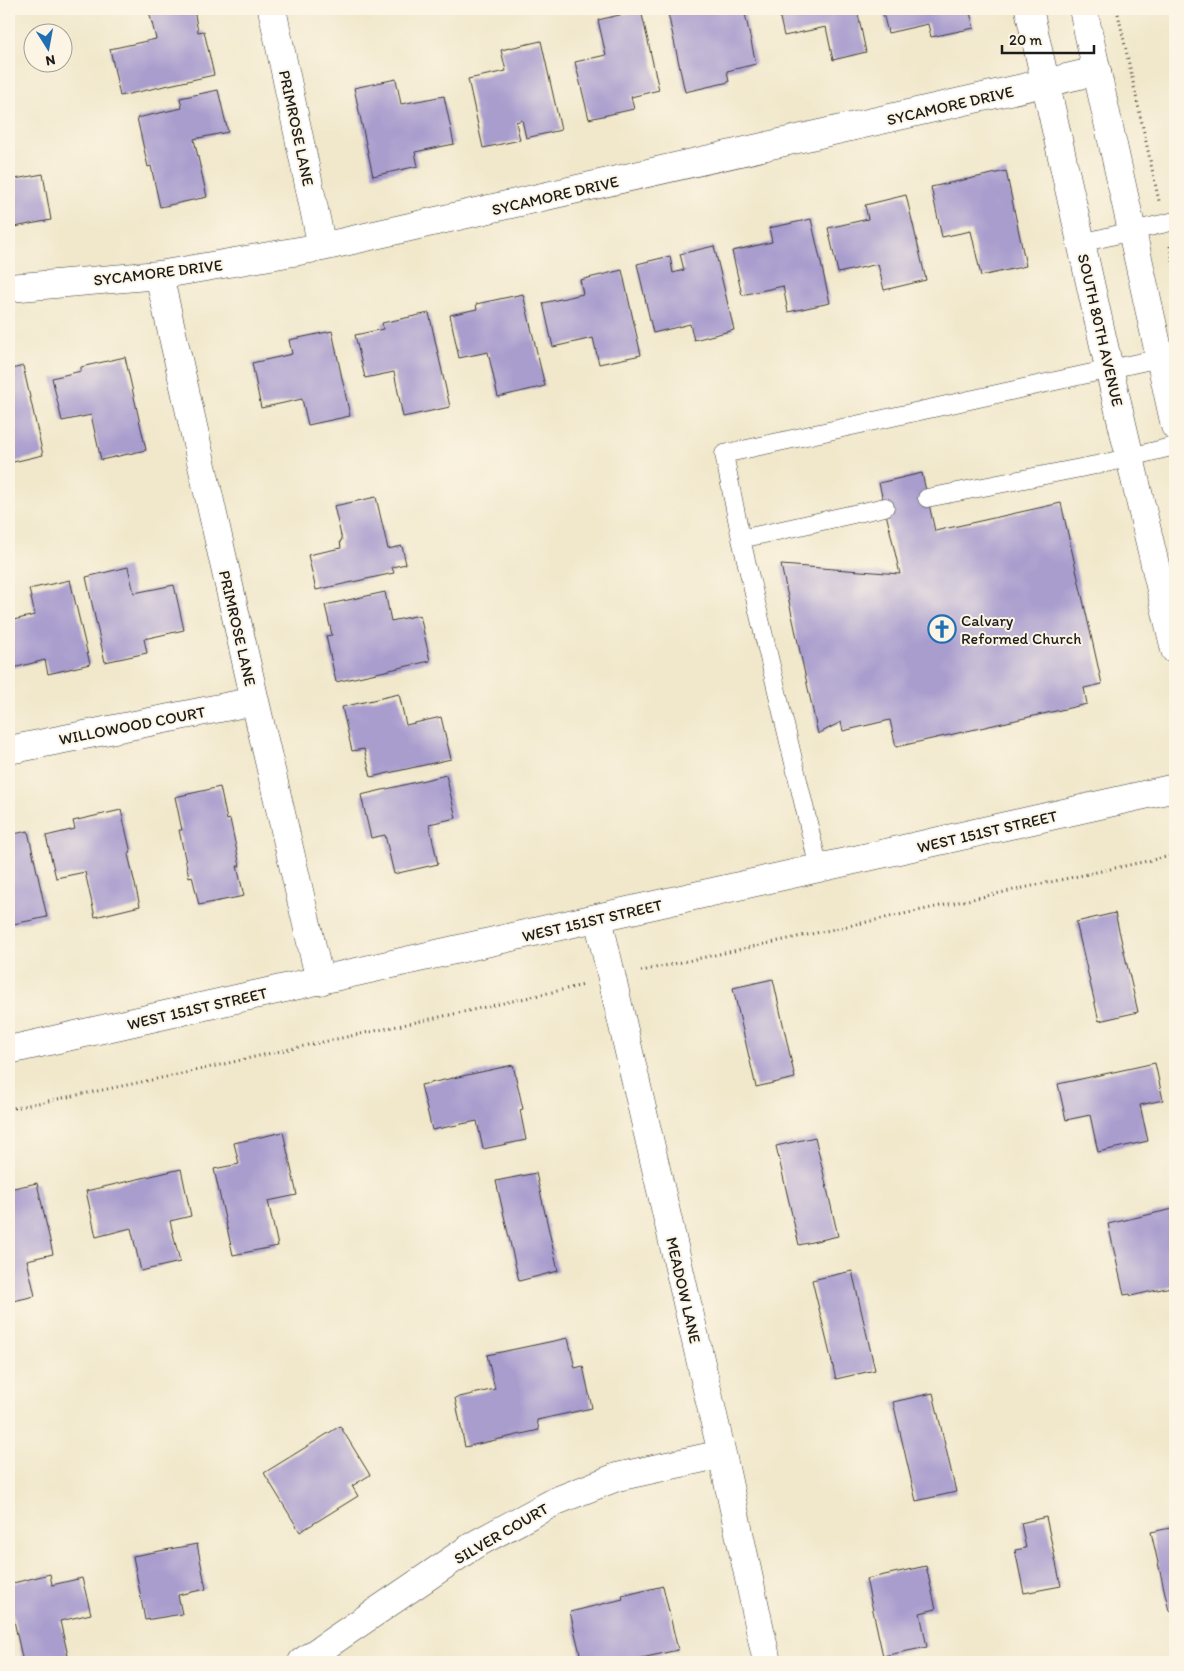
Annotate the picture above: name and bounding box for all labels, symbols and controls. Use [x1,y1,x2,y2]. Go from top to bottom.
north arrow [22,22,72,72]
scale bar [1002,22,1094,54]
text: 20 m [1009,31,1043,49]
text: N [44,51,57,70]
street label: PRIMROSE LANE [275,68,318,188]
street label: SYCAMORE DRIVE [885,82,1015,129]
street label: SYCAMORE DRIVE [490,172,620,219]
street label: SOUTH 80TH AVENUE [1074,252,1127,408]
street label: SYCAMORE DRIVE [93,255,224,290]
street label: PRIMROSE LANE [215,568,260,688]
place label: Calvary Reformed Church [961,611,1081,648]
church icon: Calvary Reformed Church [927,614,957,644]
street label: WILLOWOOD COURT [57,702,207,749]
street label: WEST 151ST STREET [915,806,1059,857]
street label: WEST 151ST STREET [520,895,664,946]
street label: WEST 151ST STREET [125,983,269,1034]
street label: MEADOW LANE [662,1235,705,1345]
street label: SILVER COURT [451,1499,552,1568]

